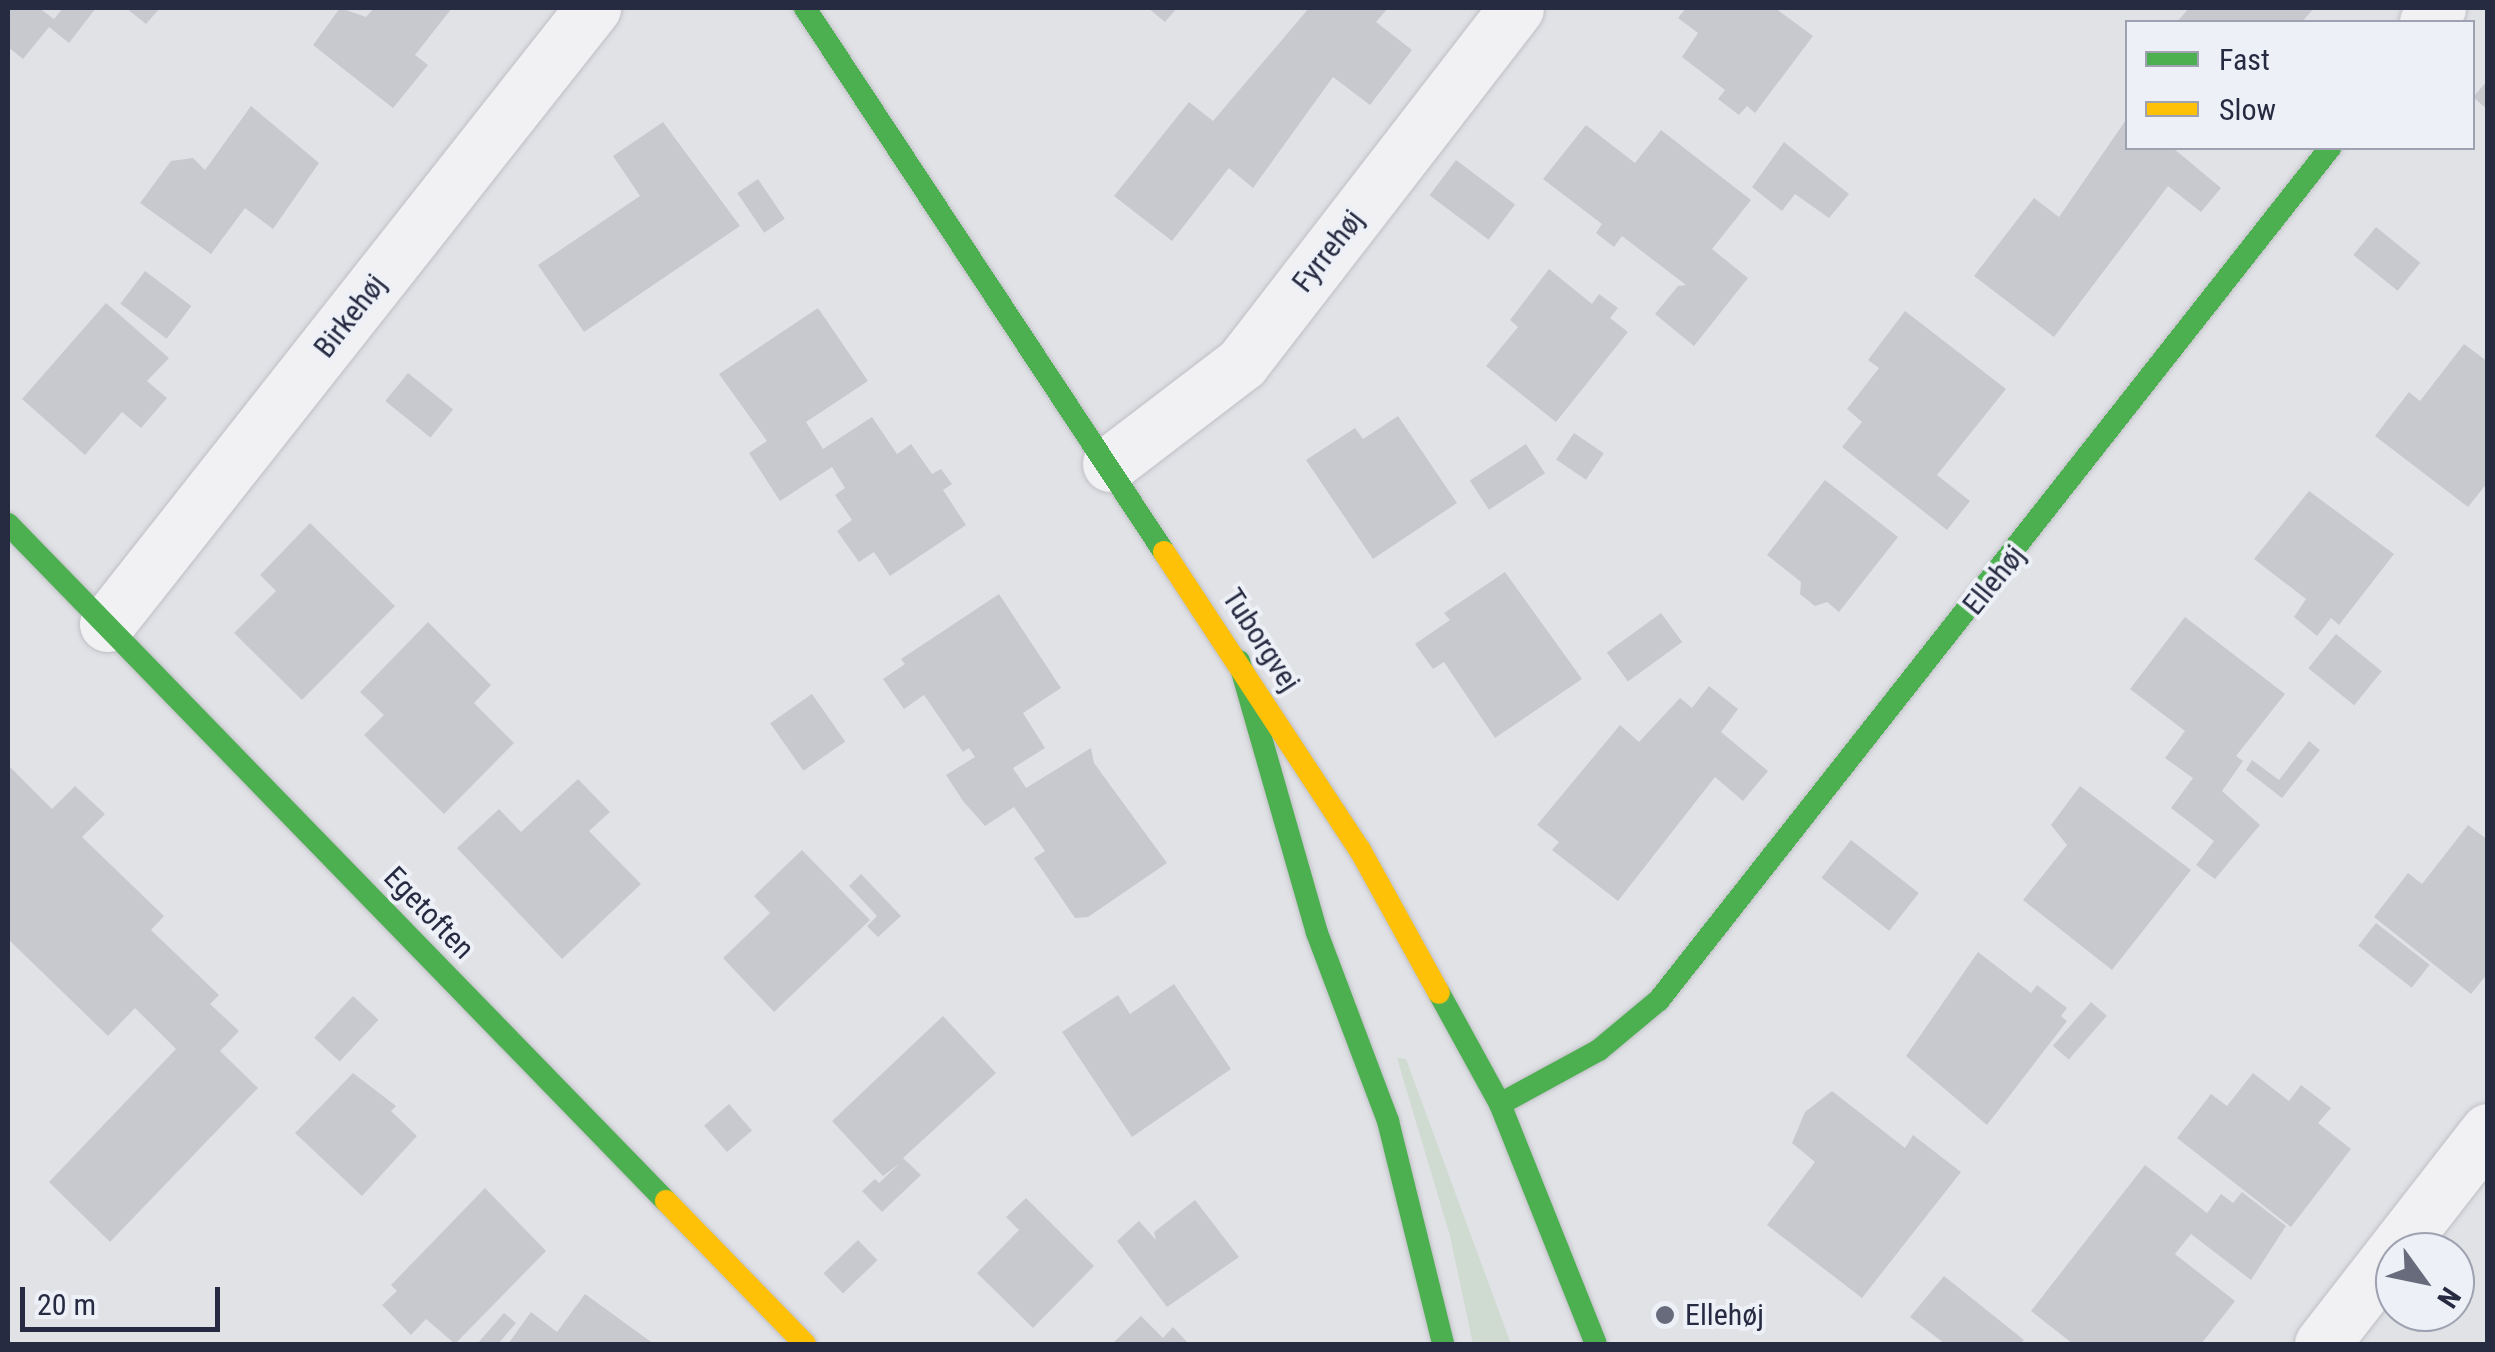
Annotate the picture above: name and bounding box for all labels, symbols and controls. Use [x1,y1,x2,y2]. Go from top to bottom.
legend [2125,20,2475,150]
text: Fast [2219,42,2270,77]
text: Slow [2219,92,2276,127]
street label: Fyrrehøj [1285,203,1371,299]
street label: Birkehøj [306,267,394,365]
street label: Ellehøj [1955,538,2033,622]
street label: Tuborgvej [1214,582,1308,698]
street label: Egetoften [376,859,482,967]
north arrow [2375,1232,2475,1332]
scale bar [25,1267,225,1329]
text: N [2430,1281,2467,1314]
text: 20 m [37,1287,96,1322]
place label: Ellehøj [1685,1297,1764,1333]
marker: Ellehøj [1654,1304,1676,1326]

